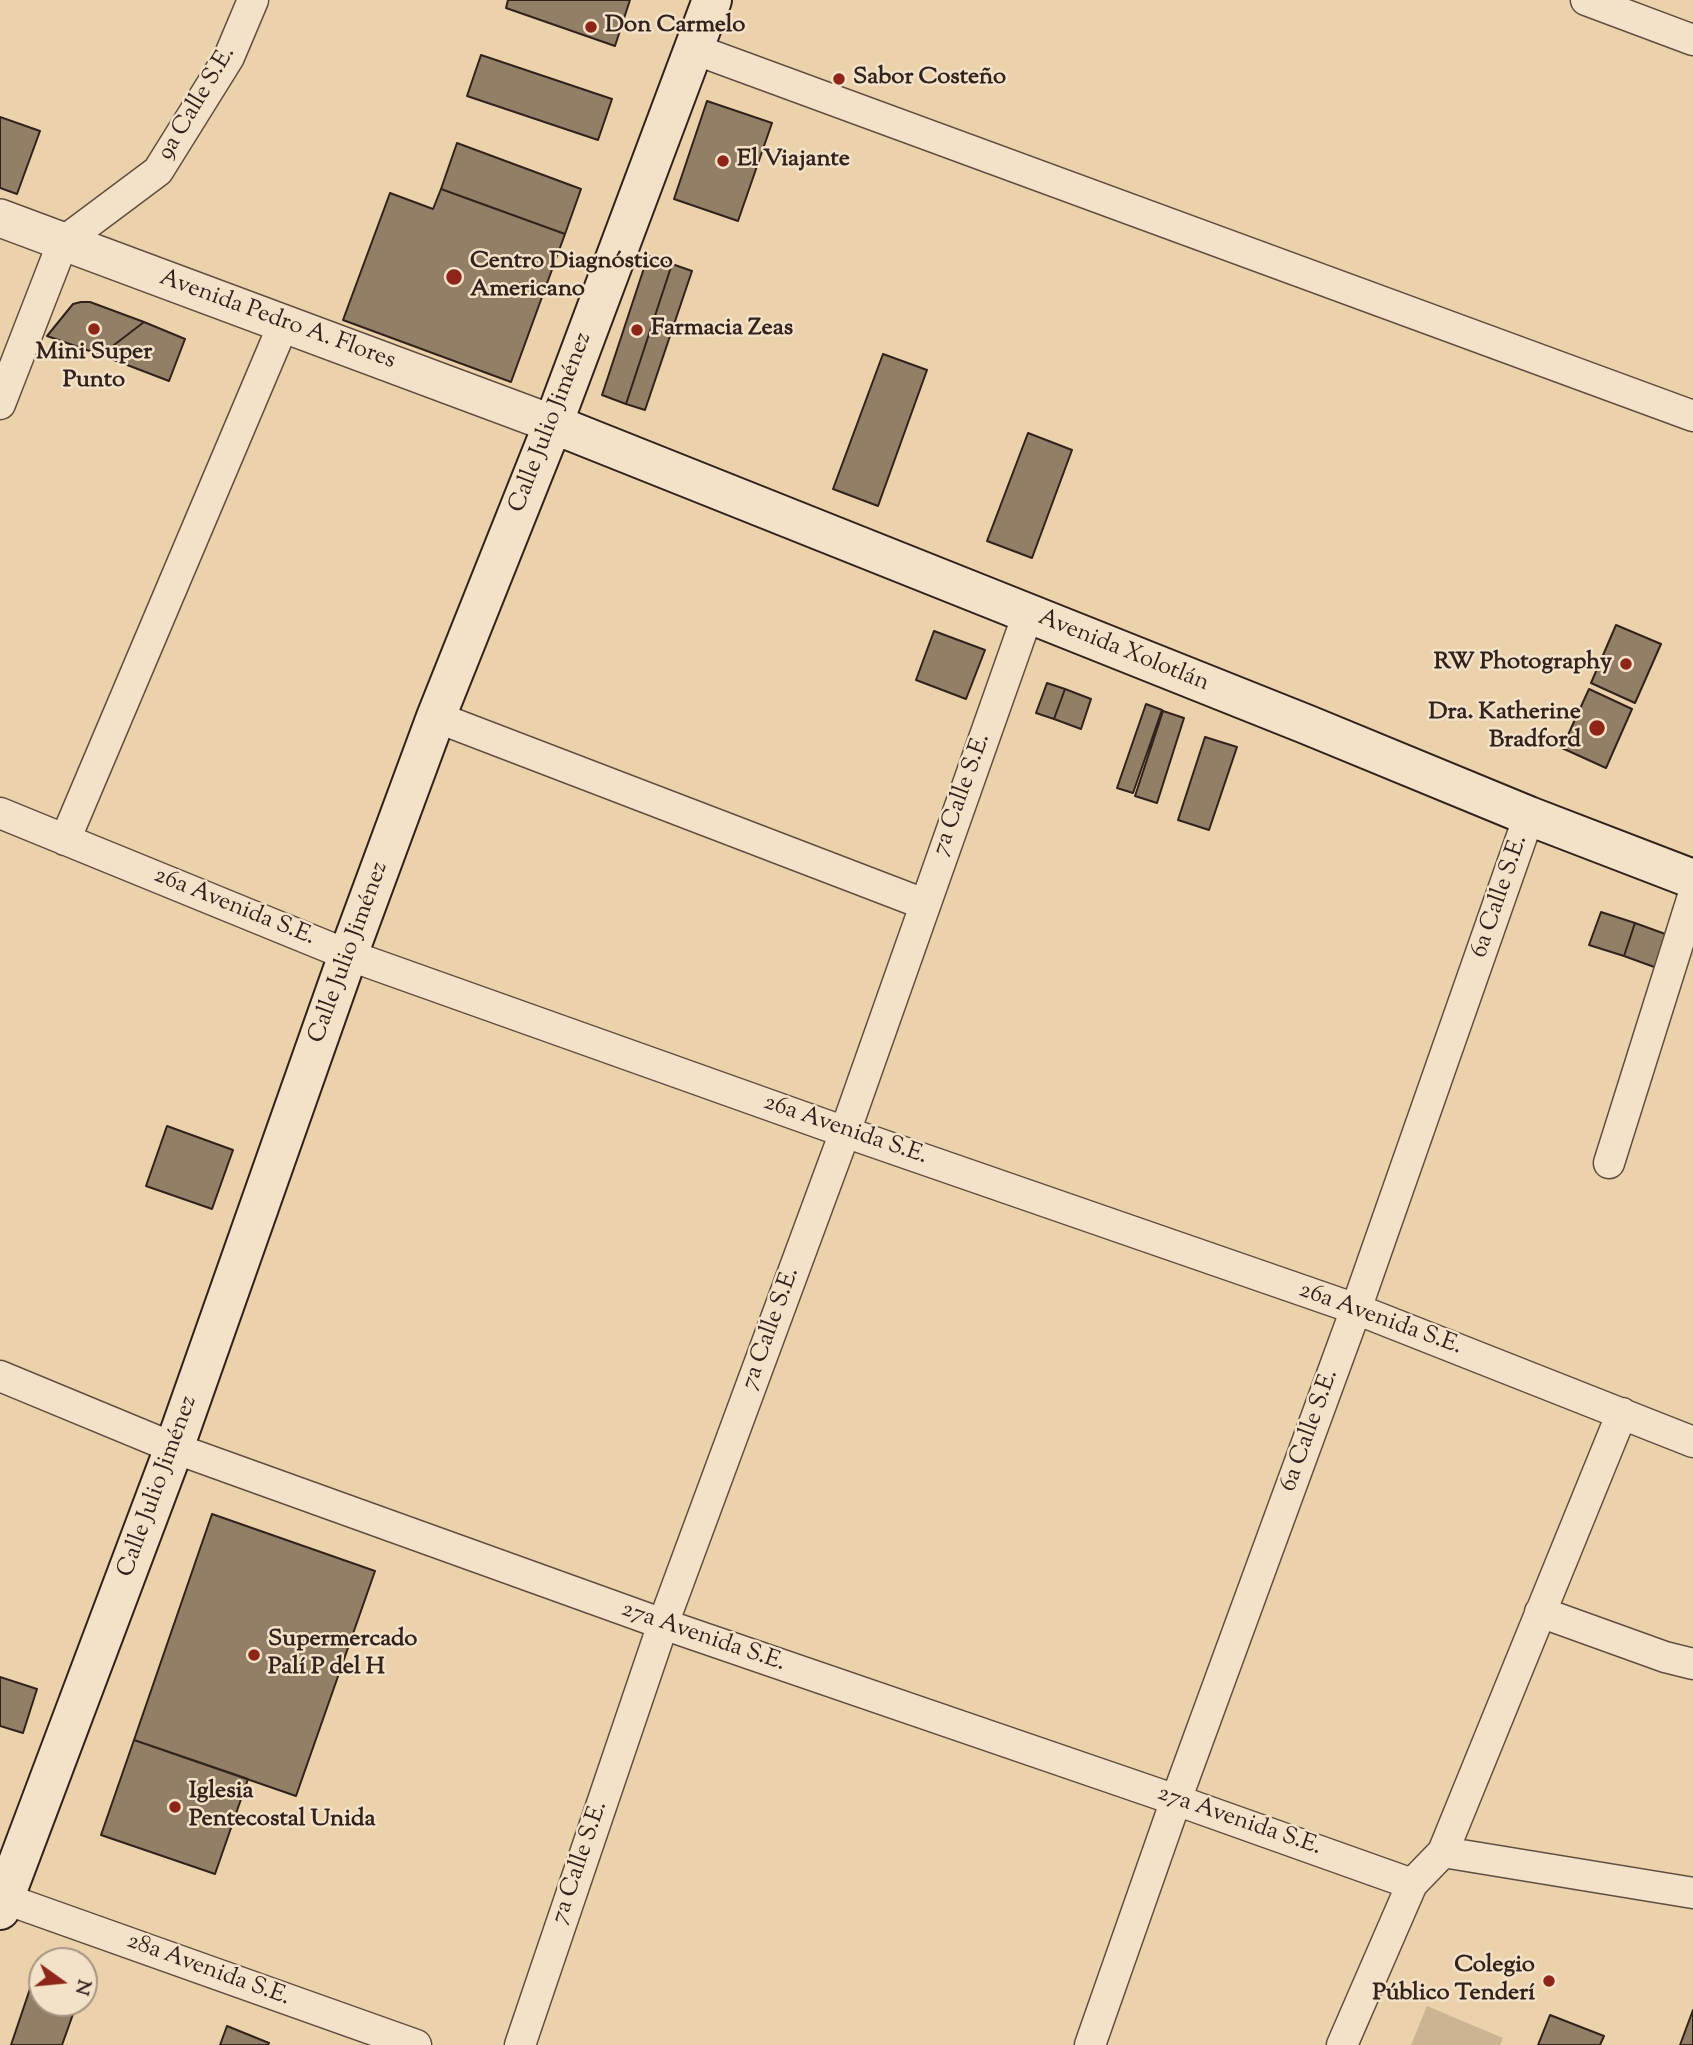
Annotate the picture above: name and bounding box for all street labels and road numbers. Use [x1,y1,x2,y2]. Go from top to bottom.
street label: 9a Calle S.E. [153,42,243,166]
street label: Avenida Pedro A. Flores [155,265,399,377]
street label: Calle Julio Jiménez [504,329,600,517]
street label: Avenida Xolotlán [1033,605,1213,699]
street label: 7a Calle S.E. [928,730,998,860]
street label: 6a Calle S.E. [1467,832,1535,962]
street label: Calle Julio Jiménez [304,858,396,1048]
street label: 26a Avenida S.E. [149,863,319,953]
street label: 26a Avenida S.E. [759,1089,931,1173]
street label: 7a Calle S.E. [737,1264,807,1394]
street label: 26a Avenida S.E. [1295,1277,1465,1363]
street label: 6a Calle S.E. [1276,1366,1346,1496]
street label: Calle Julio Jiménez [113,1392,205,1582]
street label: 27a Avenida S.E. [617,1596,789,1680]
street label: 27a Avenida S.E. [1153,1780,1325,1864]
street label: 7a Calle S.E. [547,1798,615,1928]
street label: 28a Avenida S.E. [122,1928,294,2014]

